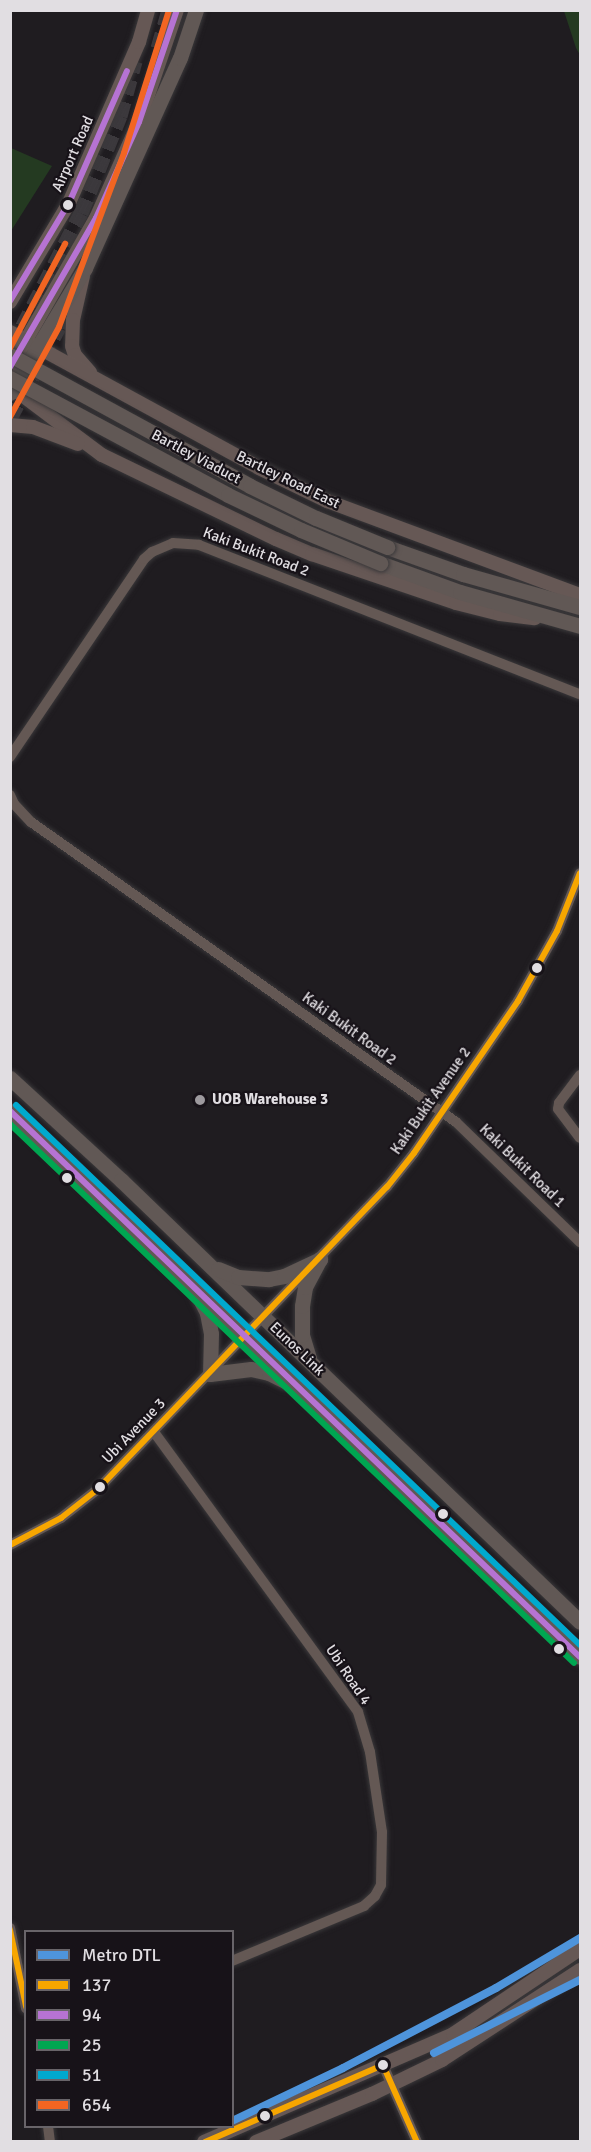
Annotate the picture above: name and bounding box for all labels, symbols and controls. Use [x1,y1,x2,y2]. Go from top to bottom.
street label: Airport Road [48,113,98,195]
unlabelled marker [62,199,74,211]
street label: Bartley Viaduct [148,426,244,488]
street label: Bartley Road East [233,447,343,513]
street label: Kaki Bukit Road 2 [200,524,312,580]
unlabelled marker [531,962,543,974]
street label: Kaki Bukit Road 2 [298,989,400,1069]
street label: Kaki Bukit Avenue 2 [387,1044,475,1158]
place label: UOB Warehouse 3 [212,1091,328,1109]
marker: UOB Warehouse 3 [193,1093,207,1107]
street label: Kaki Bukit Road 1 [475,1121,569,1211]
unlabelled marker [61,1172,73,1184]
street label: Eunos Link [266,1318,328,1380]
street label: Ubi Avenue 3 [98,1395,170,1467]
unlabelled marker [94,1481,106,1493]
unlabelled marker [437,1508,449,1520]
street label: Ubi Road 4 [321,1641,375,1709]
unlabelled marker [553,1643,565,1655]
legend [24,1930,234,2128]
text: Metro DTL [82,1944,161,1966]
text: 137 [82,1974,111,1996]
text: 94 [82,2004,101,2026]
text: 25 [82,2034,101,2056]
unlabelled marker [377,2059,389,2071]
text: 51 [82,2064,101,2086]
text: 654 [82,2094,111,2116]
unlabelled marker [259,2110,271,2122]

